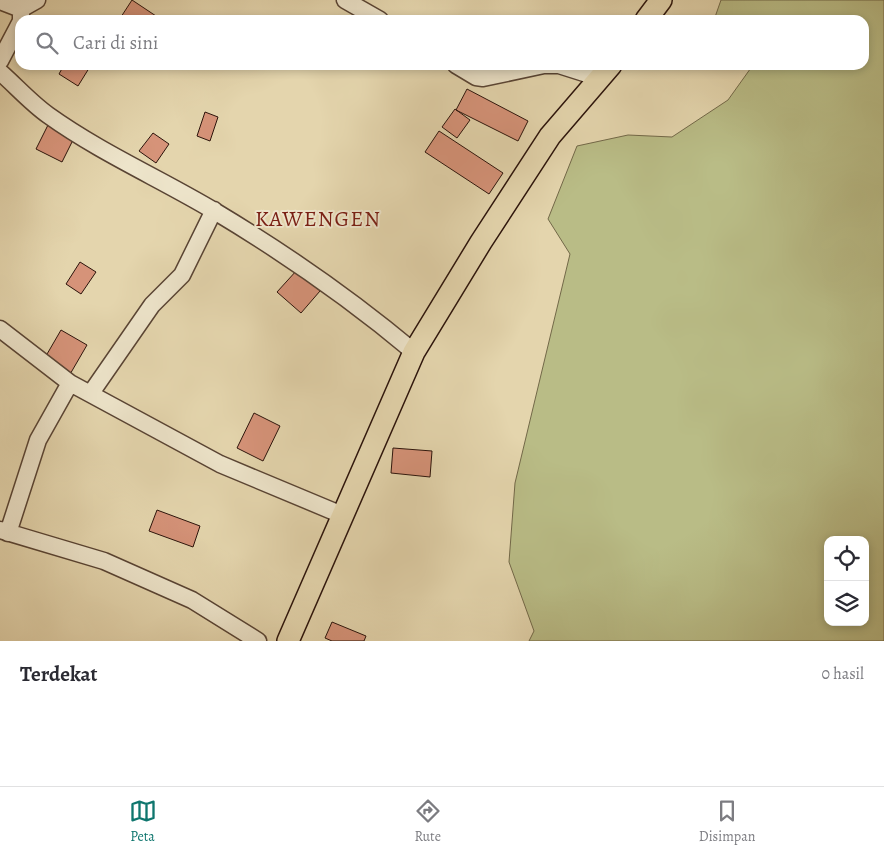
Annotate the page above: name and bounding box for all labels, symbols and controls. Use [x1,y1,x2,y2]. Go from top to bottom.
search box [15,15,869,70]
icon: search [33,29,61,57]
text: Cari di sini [73,30,158,56]
district label: KAWENGEN [255,204,381,234]
map controls [824,536,869,626]
button: locate [824,536,869,581]
button: layers [824,581,869,626]
text: Terdekat [20,660,98,688]
text: 0 hasil [821,663,864,685]
tab: Peta [129,797,157,846]
tab: Rute [414,797,442,846]
tab: Disimpan [699,797,755,846]

